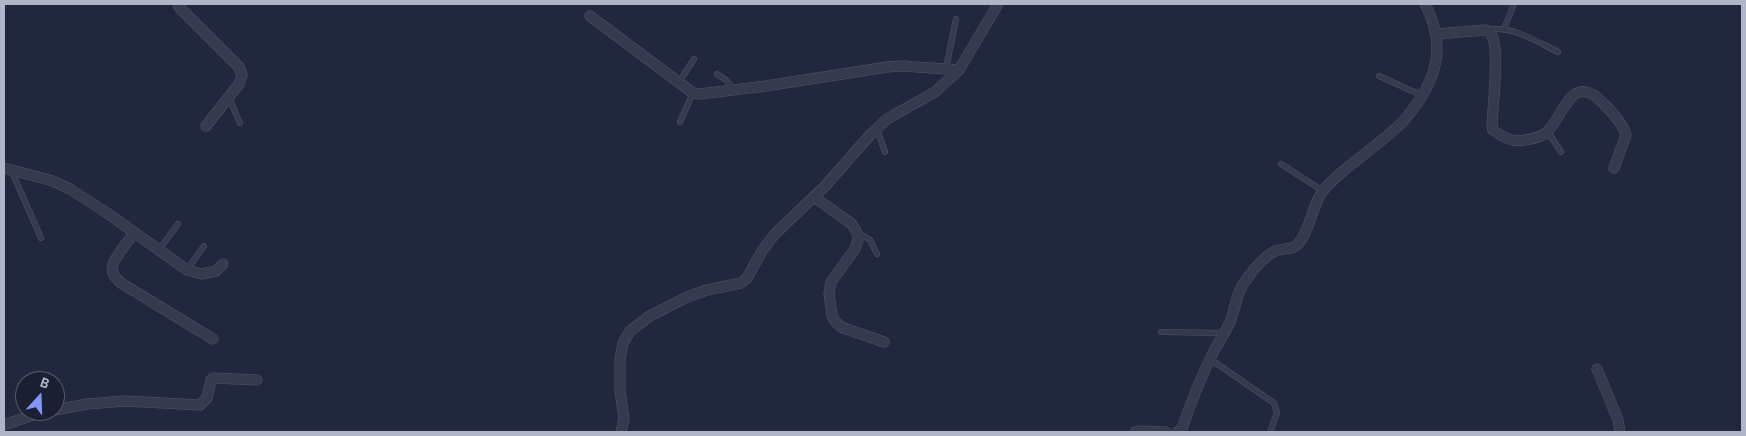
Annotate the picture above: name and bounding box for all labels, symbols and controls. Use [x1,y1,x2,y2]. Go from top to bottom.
north arrow [15,371,65,421]
text: B [38,373,52,393]

